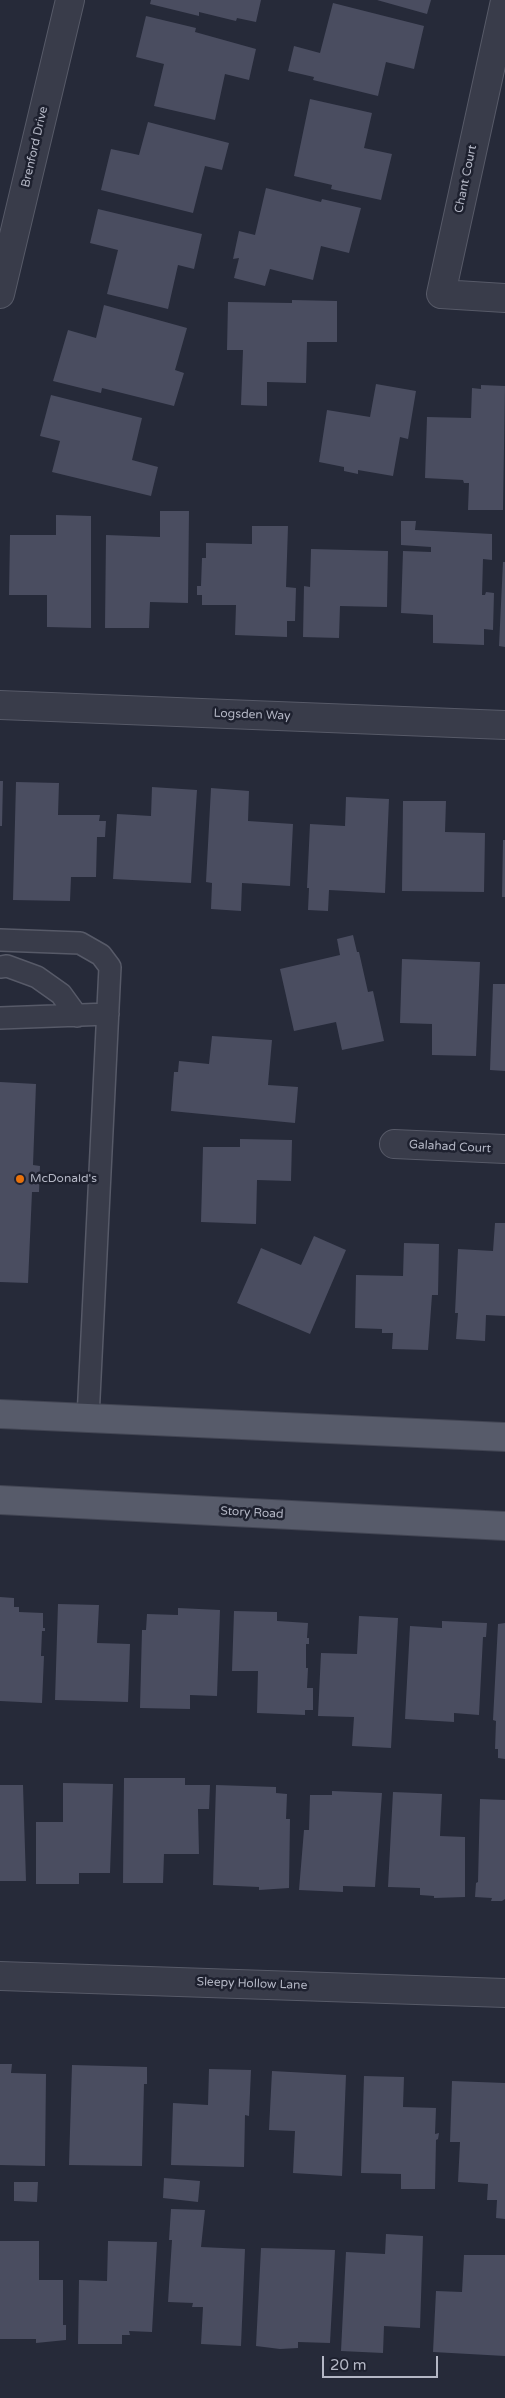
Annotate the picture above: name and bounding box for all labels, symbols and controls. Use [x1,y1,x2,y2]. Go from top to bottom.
street label: Brenford Drive [19,105,51,189]
street label: Chant Court [452,144,480,214]
street label: Logsden Way [213,706,291,724]
street label: Galahad Court [409,1138,491,1156]
place label: McDonald's [30,1172,97,1186]
marker: McDonald's [14,1173,26,1185]
street label: Story Road [220,1504,284,1522]
street label: Sleepy Hollow Lane [196,1975,308,1993]
scale bar [325,2346,441,2378]
text: 20 m [330,2356,367,2374]

